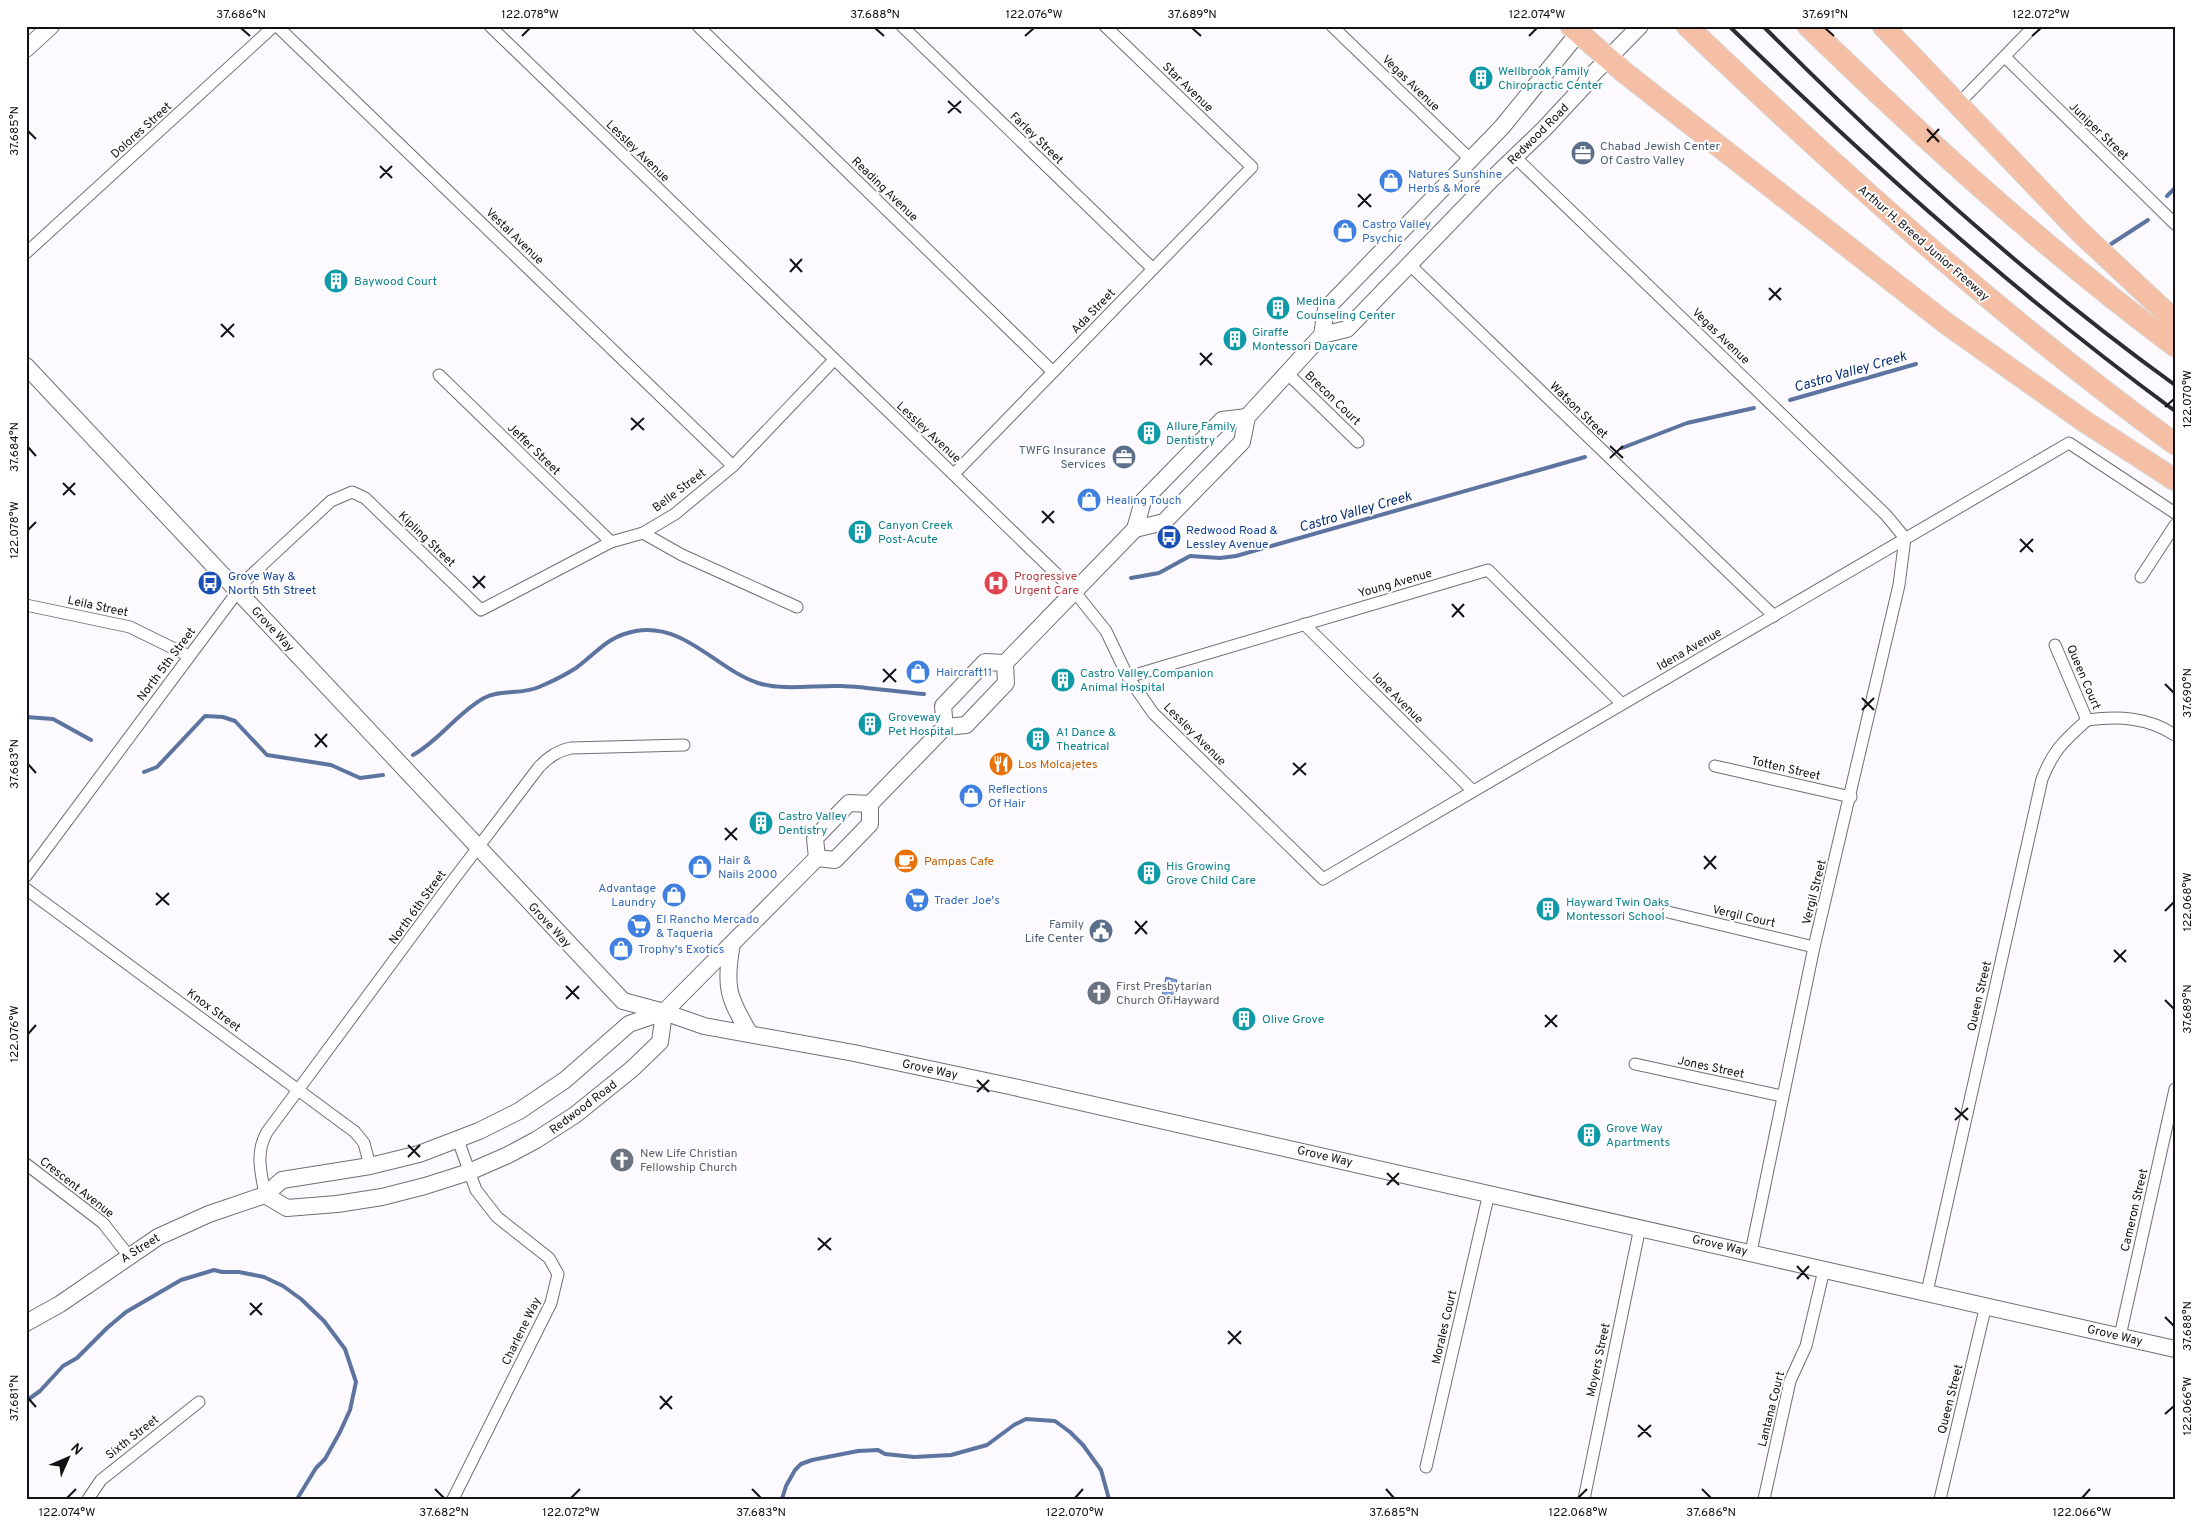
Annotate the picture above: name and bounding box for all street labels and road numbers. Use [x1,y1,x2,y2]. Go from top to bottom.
street label: Vegas Avenue [1378,52,1443,115]
street label: Star Avenue [1158,59,1216,116]
street label: Dolores Street [108,99,176,162]
street label: Juniper Street [2065,99,2132,164]
street label: Redwood Road [1505,101,1573,169]
street label: Farley Street [1006,109,1066,168]
street label: Lessley Avenue [602,117,673,186]
street label: Reading Avenue [848,154,921,226]
street label: Arthur H. Breed Junior Freeway [1854,182,1992,305]
street label: Vestal Avenue [482,205,547,268]
street label: Ada Street [1068,286,1119,338]
street label: Vegas Avenue [1688,305,1753,368]
street label: Brecon Court [1301,368,1364,429]
street label: Watson Street [1546,379,1611,443]
street label: Lessley Avenue [893,399,964,467]
street label: Jeffer Street [503,420,563,479]
street label: Belle Street [650,465,710,516]
street label: Kipling Street [394,508,458,571]
street label: Young Avenue [1356,566,1434,602]
street label: Leila Street [66,593,130,621]
street label: Grove Way [247,603,297,656]
street label: North 5th Street [134,625,200,705]
street label: Idena Avenue [1654,625,1725,675]
street label: Queen Court [2062,642,2104,712]
street label: Ione Avenue [1368,670,1426,728]
street label: Lessley Avenue [1159,700,1229,770]
street label: Totten Street [1750,753,1822,785]
street label: Vergil Street [1799,858,1831,926]
street label: North 6th Street [385,867,450,948]
street label: Grove Way [524,899,574,952]
street label: Vergil Court [1711,902,1777,932]
street label: Queen Street [1964,960,1996,1033]
street label: Knox Street [183,986,244,1036]
street label: Jones Street [1676,1053,1746,1083]
street label: Grove Way [900,1056,959,1084]
street label: Redwood Road [547,1077,621,1138]
street label: Grove Way [1295,1143,1354,1171]
street label: Crescent Avenue [36,1154,117,1222]
street label: Cameron Street [2118,1167,2152,1253]
street label: A Street [118,1231,163,1267]
street label: Grove Way [1690,1232,1749,1260]
street label: Morales Court [1429,1289,1461,1366]
street label: Charlene Way [499,1295,545,1368]
street label: Moyers Street [1583,1322,1615,1399]
street label: Grove Way [2085,1322,2144,1350]
street label: Queen Street [1935,1363,1967,1436]
street label: Lantana Court [1755,1370,1789,1449]
street label: Sixth Street [103,1412,162,1464]

